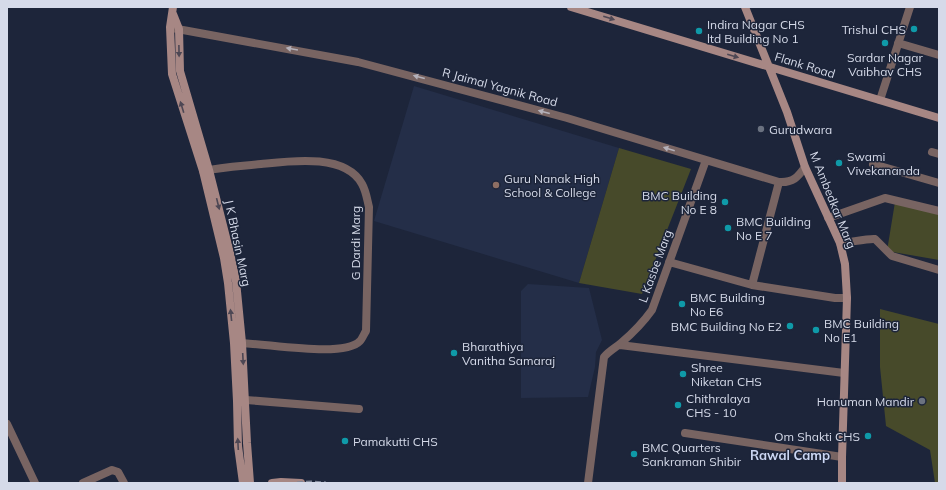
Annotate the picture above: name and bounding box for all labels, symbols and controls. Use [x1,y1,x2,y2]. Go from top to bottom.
one-way arrow [603,15,615,21]
place label: Indira Nagar CHS ltd Building No 1 [707,17,805,46]
place label: Trishul CHS [842,22,906,37]
marker: Trishul CHS [909,24,919,34]
marker: Indira Nagar CHS ltd Building No 1 [694,26,704,36]
marker: Sardar Nagar Vaibhav CHS [880,38,890,48]
one-way arrow [176,45,182,58]
one-way arrow [286,46,298,52]
street label: Flank Road [773,49,837,81]
place label: Sardar Nagar Vaibhav CHS [847,50,924,79]
one-way arrow [727,53,739,59]
street label: R Jaimal Yagnik Road [441,64,559,110]
one-way arrow [412,74,425,80]
one-way arrow [179,100,185,112]
one-way arrow [538,108,550,114]
place label: Gurudwara [769,122,832,137]
marker: Gurudwara [756,124,766,134]
one-way arrow [662,145,674,151]
street label: M Ambedkar Marg [807,149,859,251]
place label: Swami Vivekananda [847,149,920,178]
marker: Swami Vivekananda [834,158,844,168]
place label: Guru Nanak High School & College [504,171,600,200]
marker: Guru Nanak High School & College [491,180,501,190]
place label: BMC Building No E 8 [642,188,717,217]
marker: BMC Building No E 8 [720,197,730,207]
one-way arrow [215,198,221,210]
street label: J K Bhasin Marg [221,198,255,288]
street label: G Dardi Marg [348,206,363,280]
place label: BMC Building No E 7 [736,214,811,243]
marker: BMC Building No E 7 [723,223,733,233]
street label: L Kasbe Marg [635,228,675,304]
place label: BMC Building No E6 [690,290,765,319]
marker: BMC Building No E6 [677,299,687,309]
one-way arrow [228,309,235,321]
place label: BMC Building No E1 [824,316,899,345]
place label: BMC Building No E2 [671,319,782,334]
marker: BMC Building No E2 [785,321,795,331]
marker: BMC Building No E1 [811,325,821,335]
place label: Bharathiya Vanitha Samaraj [462,339,555,368]
marker: Bharathiya Vanitha Samaraj [449,348,459,358]
one-way arrow [240,353,247,365]
place label: Shree Niketan CHS [691,360,762,389]
marker: Shree Niketan CHS [678,369,688,379]
place label: Chithralaya CHS - 10 [686,391,750,420]
place label: Hanuman Mandir [817,394,915,409]
marker: Hanuman Mandir [917,396,927,406]
marker: Chithralaya CHS - 10 [673,400,683,410]
place label: Om Shakti CHS [774,429,860,444]
marker: Om Shakti CHS [863,431,873,441]
place label: Pamakutti CHS [353,434,438,449]
marker: Pamakutti CHS [340,436,350,446]
one-way arrow [235,437,241,450]
place label: BMC Quarters Sankraman Shibir [642,440,742,469]
district label: Rawal Camp [750,447,830,463]
marker: BMC Quarters Sankraman Shibir [629,449,639,459]

